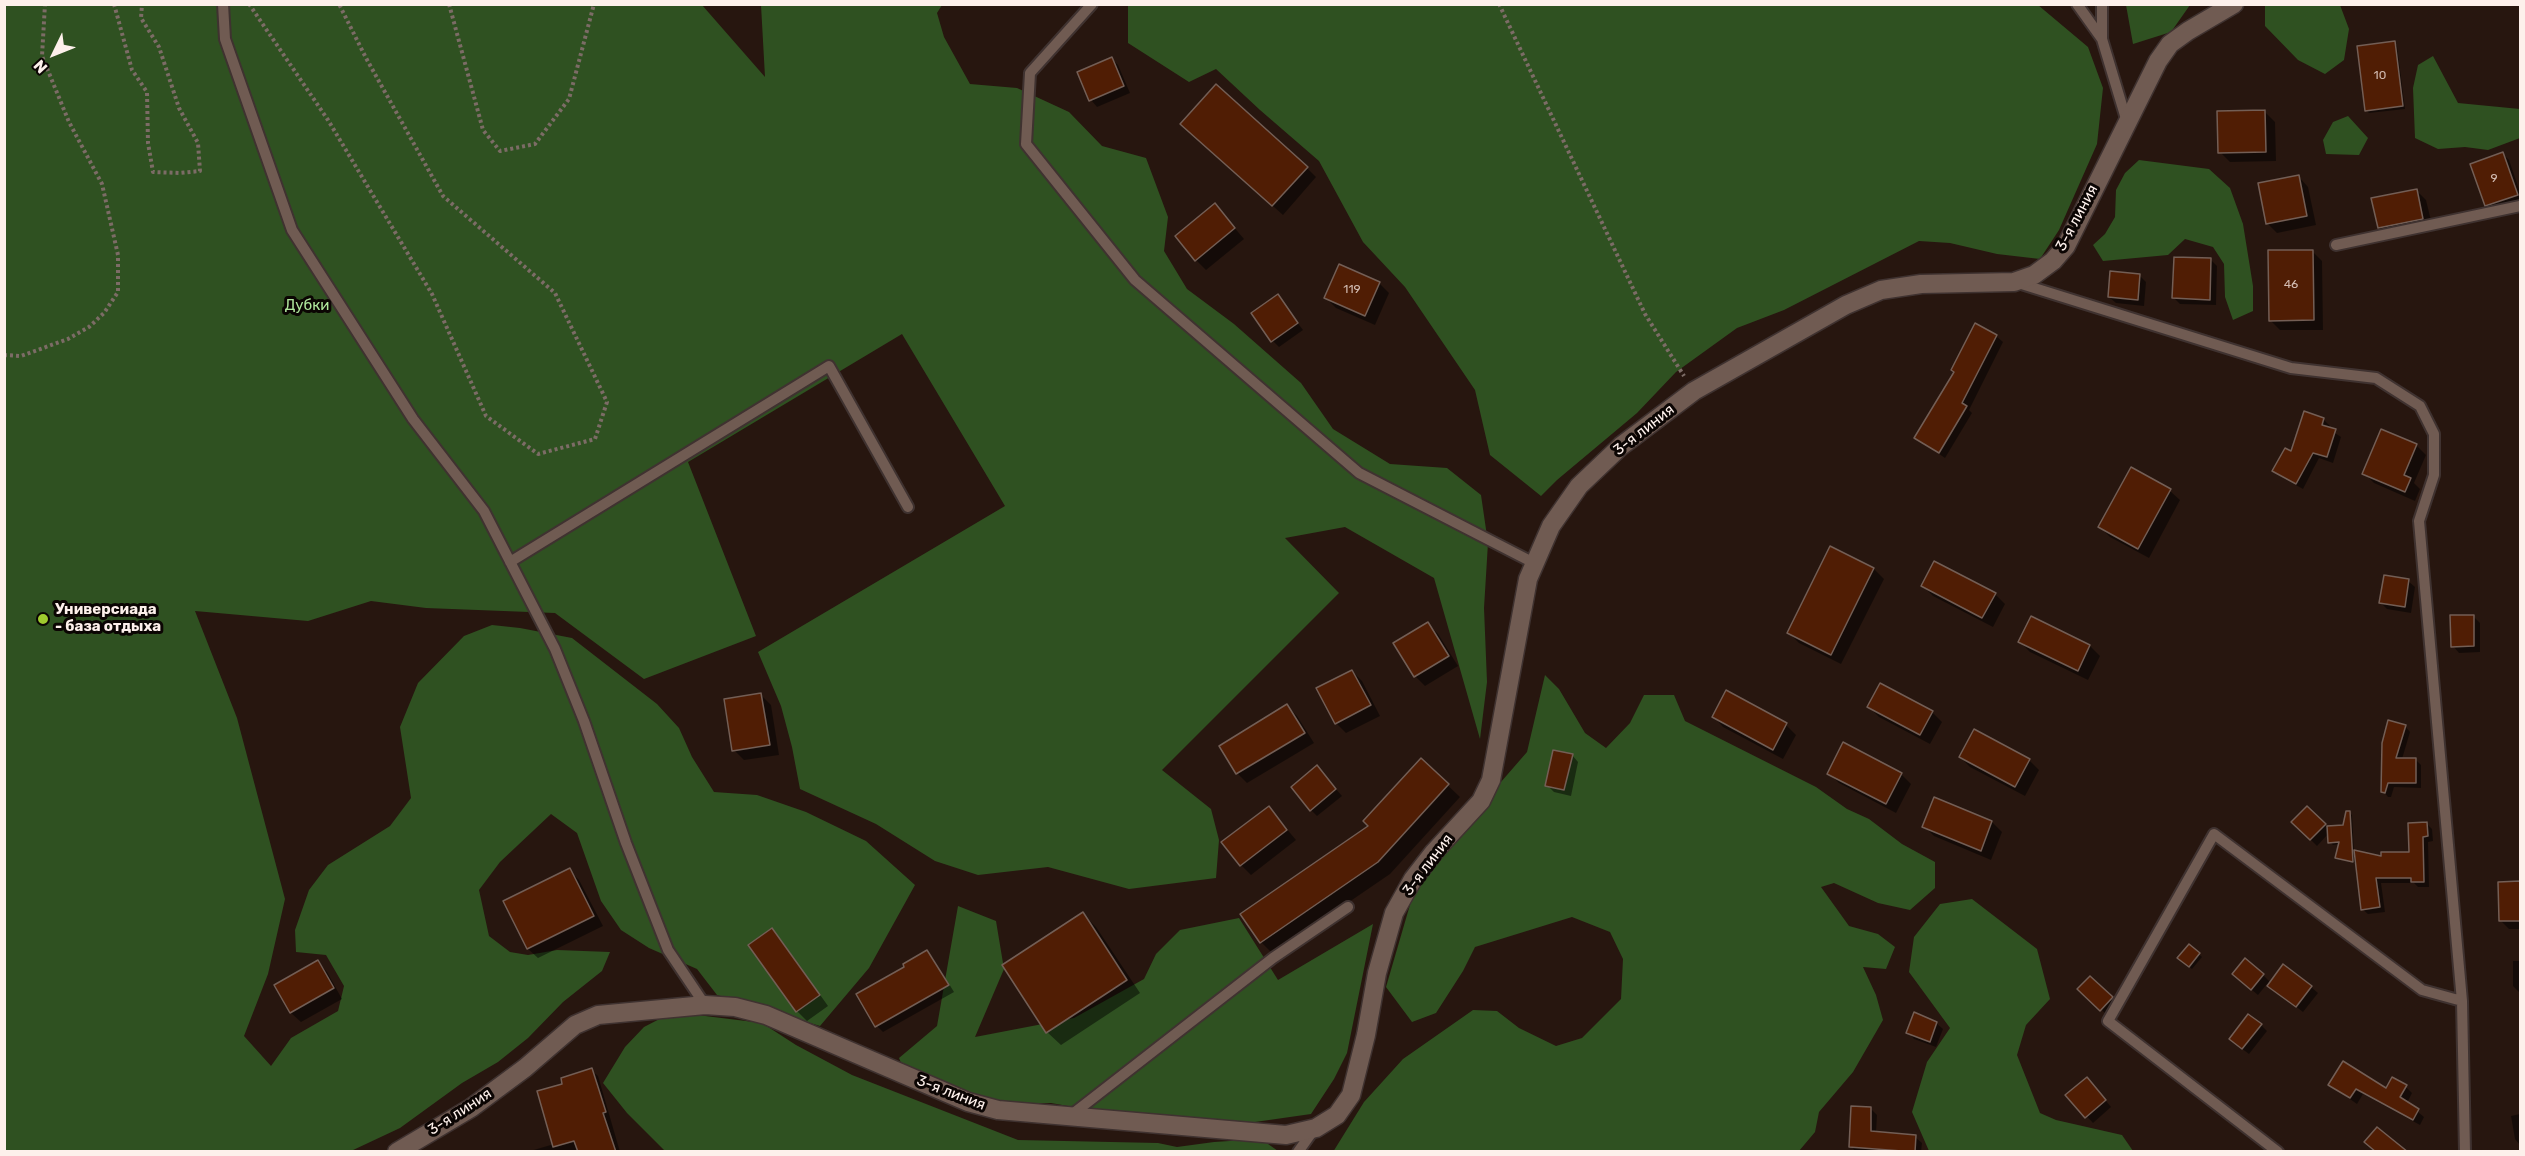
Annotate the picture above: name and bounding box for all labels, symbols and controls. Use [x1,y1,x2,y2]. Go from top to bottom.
north arrow [24,24,84,84]
text: N [30,56,51,77]
house number: 10 [2374,69,2386,83]
house number: 9 [2490,172,2498,186]
street label: 3-я линия [2052,182,2102,254]
house number: 46 [2284,278,2298,292]
house number: 119 [1343,283,1361,297]
park label: Дубки [285,297,329,315]
street label: 3-я линия [1610,401,1678,459]
place label: Универсиада - база отдыха [55,601,161,636]
marker: Универсиада - база отдыха [36,612,50,626]
street label: 3-я линия [1399,831,1457,899]
street label: 3-я линия [914,1072,988,1114]
street label: 3-я линия [425,1085,495,1139]

